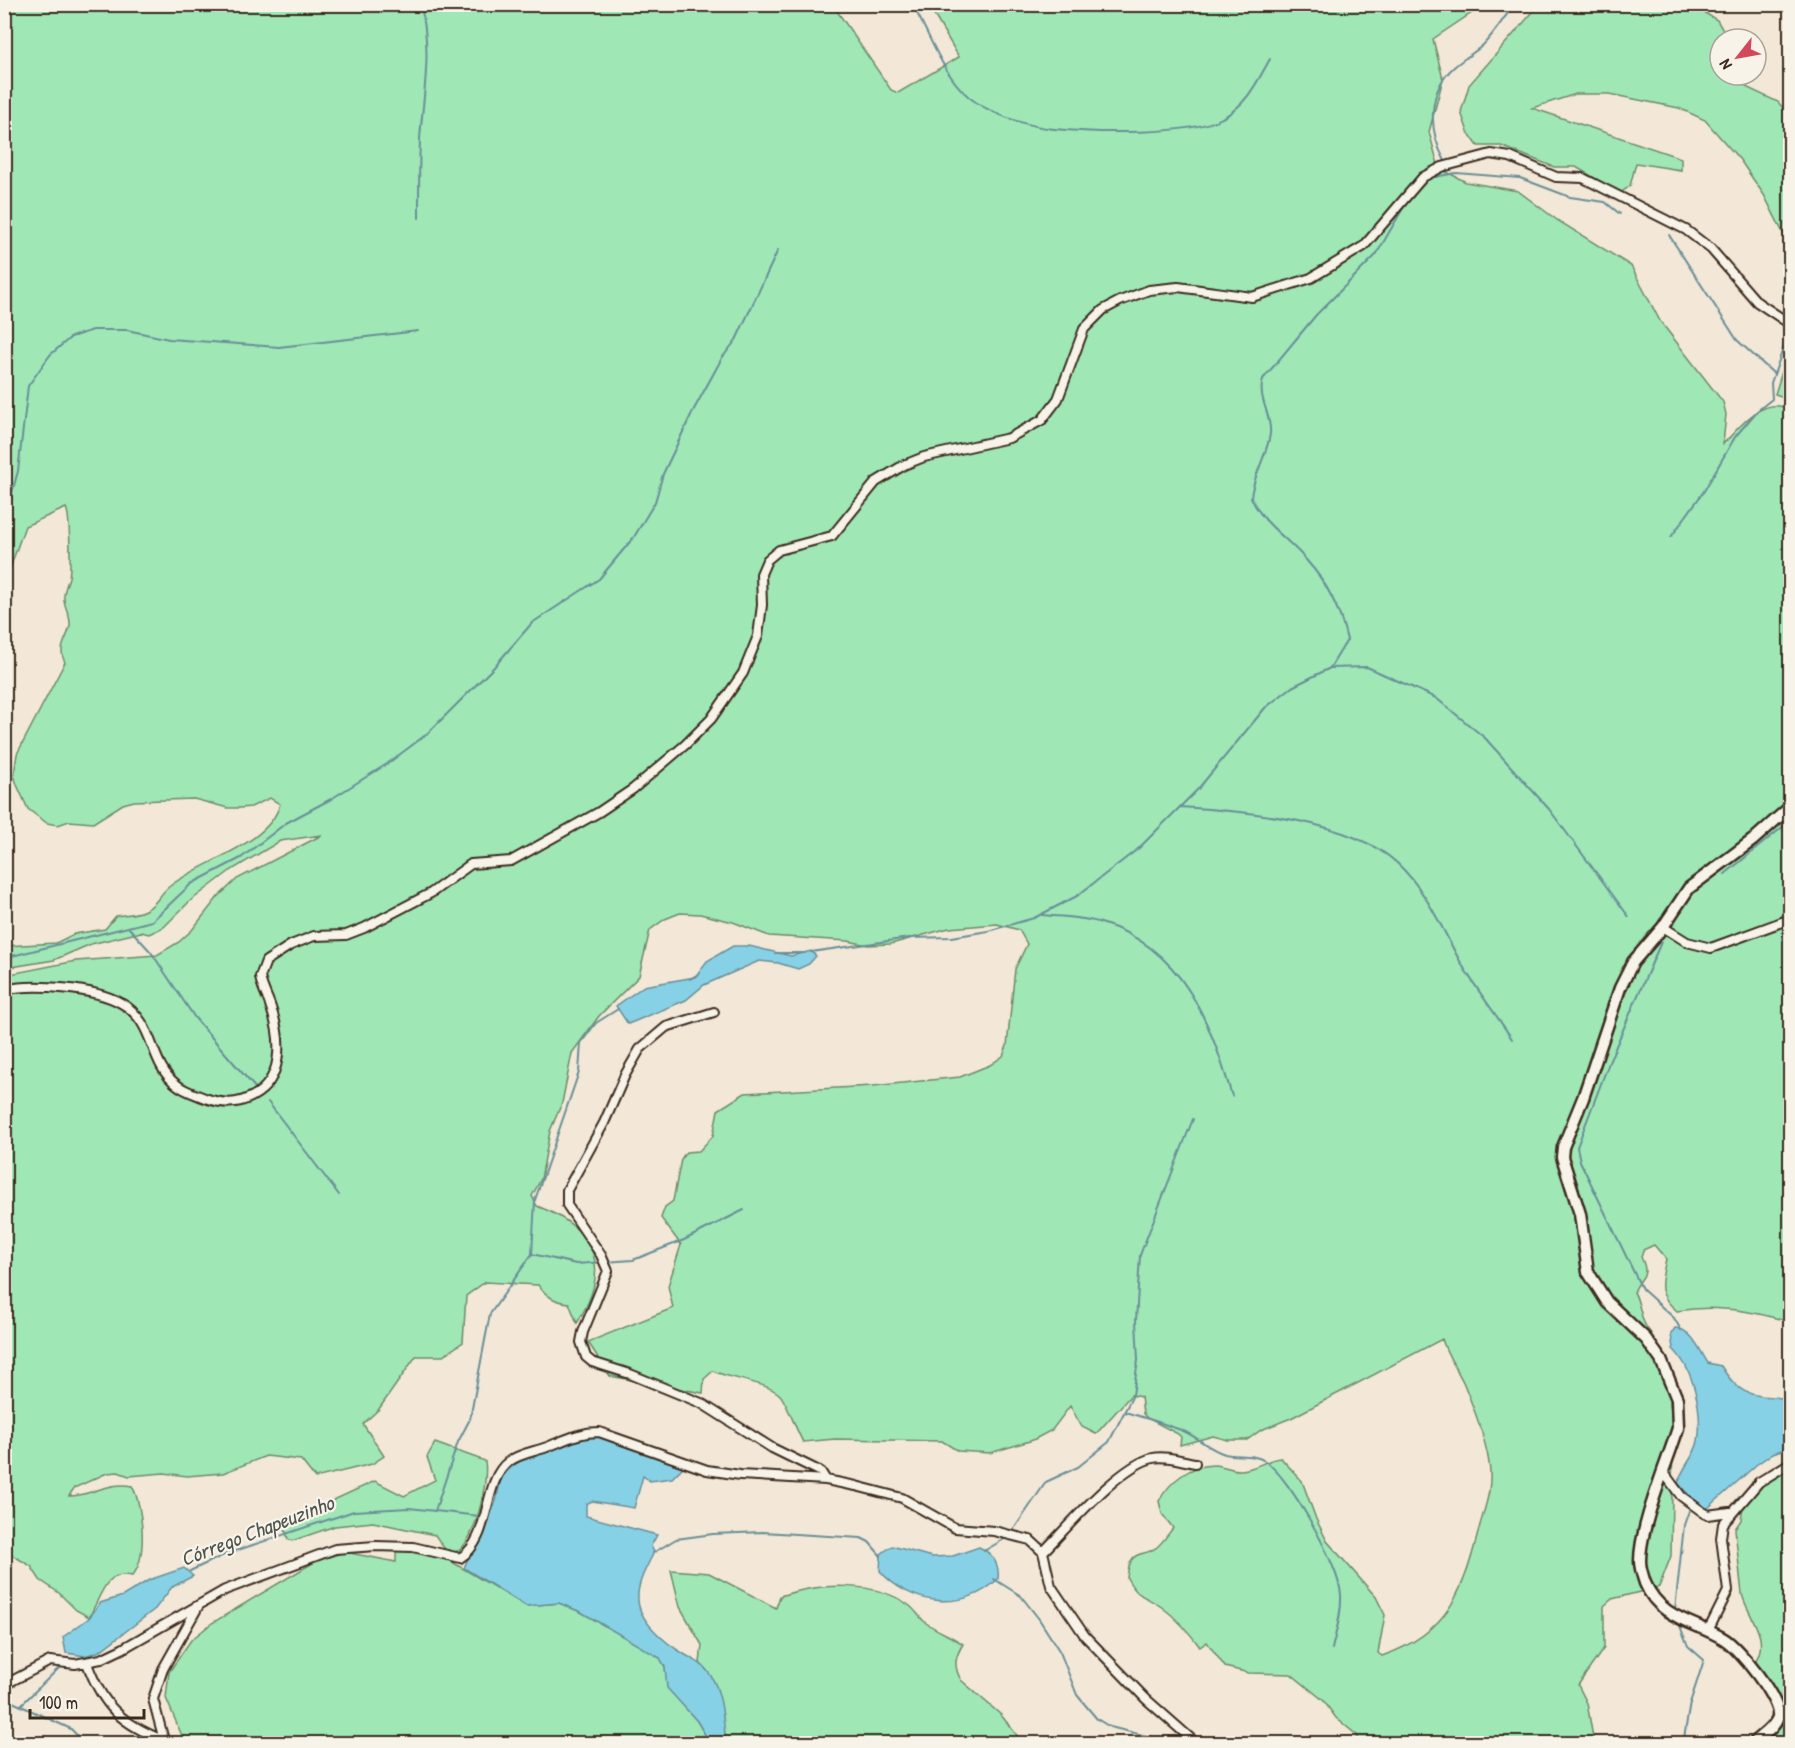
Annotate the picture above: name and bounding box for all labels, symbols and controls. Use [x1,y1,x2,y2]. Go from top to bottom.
north arrow [1708,27,1768,87]
text: N [1713,55,1737,74]
water label: Córrego Chapeuzinho [176,1487,339,1573]
scale bar [30,1682,144,1720]
text: 100 m [39,1690,78,1715]

